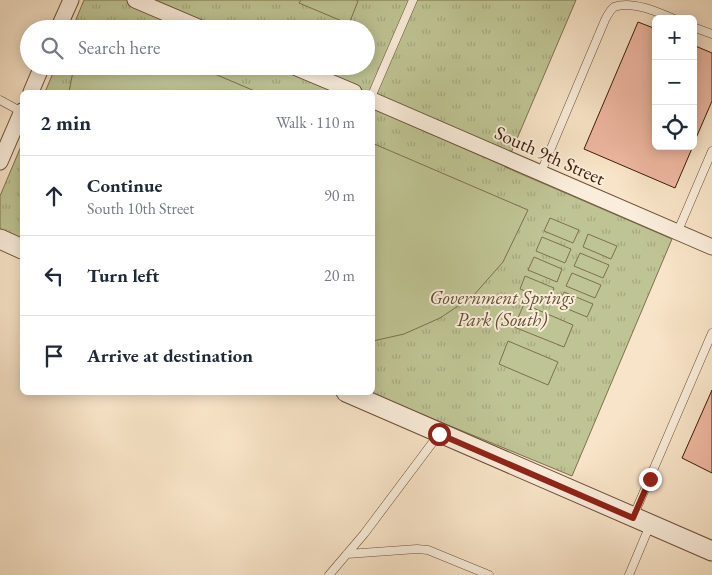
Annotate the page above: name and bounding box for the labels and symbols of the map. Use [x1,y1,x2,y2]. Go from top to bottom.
street label: South 9th Street [491,120,609,191]
park label: Government Springs Park (South) [429,285,575,332]
route start [428,423,451,446]
route end [639,468,662,491]

